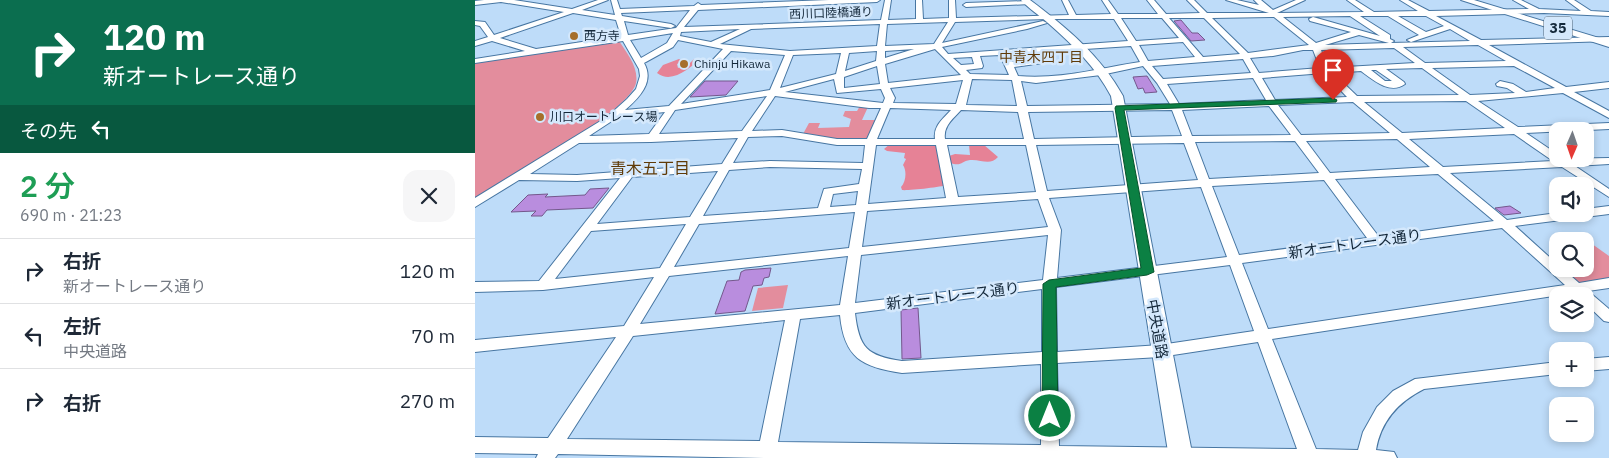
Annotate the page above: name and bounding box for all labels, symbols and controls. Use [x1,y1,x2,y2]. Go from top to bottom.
street label: 西川口陸橋通り [789,4,873,21]
text: 120 m [103,14,206,60]
road number: 35 [1544,16,1572,40]
icon: right [20,20,85,85]
place label: 西方寺 [584,28,620,43]
marker: 西方寺 [568,30,580,42]
district label: 中青木四丁目 [999,48,1083,66]
pin [1312,49,1354,100]
place label: Chinju Hikawa [694,56,771,71]
icon: arrive [1319,56,1347,84]
marker: Chinju Hikawa [678,58,690,70]
text: 新オートレース通り [103,61,300,90]
place label: 川口オートレース場 [550,109,657,124]
marker: 川口オートレース場 [534,111,546,123]
icon: left [87,115,115,143]
text: その先 [20,119,77,143]
north arrow [1549,122,1594,168]
map controls [1549,122,1594,442]
district label: 青木五丁目 [610,158,690,178]
text: 2 分 [20,166,75,205]
button: close [403,170,455,222]
button: sound [1549,177,1594,222]
text: 690 m · 21:23 [20,205,122,225]
street label: 新オートレース通り [1287,225,1423,262]
button: search [1549,232,1594,277]
text: 右折 [63,249,101,273]
icon: right [20,257,48,285]
text: 120 m [400,259,455,283]
text: 新オートレース通り [63,276,206,296]
street label: 新オートレース通り [885,278,1021,313]
button: layers [1549,287,1594,332]
street label: 中央道路 [1143,298,1172,360]
text: 左折 [63,314,101,338]
icon: left [20,322,48,350]
text: 70 m [411,324,455,348]
text: 中央道路 [63,341,127,361]
button: + [1549,342,1594,387]
icon: right [20,387,48,415]
text: 270 m [400,389,455,413]
position arrow [1023,389,1075,441]
text: 右折 [63,391,101,415]
button: − [1549,397,1594,442]

